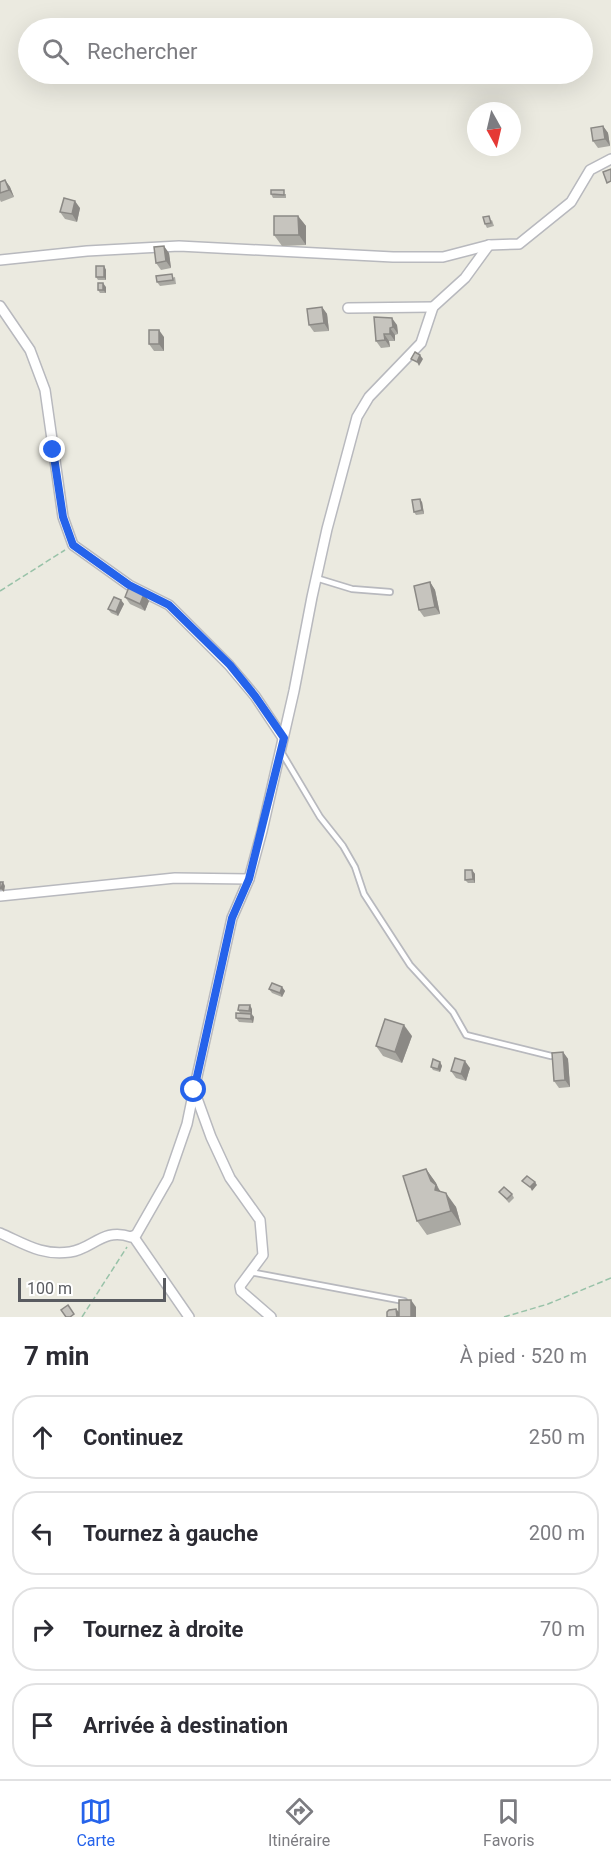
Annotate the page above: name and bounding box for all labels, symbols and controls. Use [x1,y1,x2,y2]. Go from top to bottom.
search box [18,18,593,84]
icon: search [39,35,72,68]
text: Rechercher [87,39,198,64]
north arrow [467,102,521,156]
route end [39,436,65,462]
route start [180,1076,206,1102]
scale bar [18,1275,166,1302]
text: 100 m [27,1279,72,1298]
text: 7 min [24,1341,89,1371]
text: À pied · 520 m [460,1344,587,1368]
icon: ahead [26,1421,59,1454]
text: Continuez [83,1425,183,1450]
text: 250 m [529,1425,585,1449]
icon: left [26,1517,59,1550]
text: Tournez à gauche [83,1521,258,1546]
text: 200 m [529,1521,585,1545]
icon: right [26,1613,59,1646]
text: Tournez à droite [83,1617,243,1642]
text: 70 m [540,1617,585,1641]
icon: arrive [26,1709,59,1742]
text: Arrivée à destination [83,1713,288,1738]
tab: Carte [76,1795,115,1850]
tab: Itinéraire [268,1795,330,1850]
tab: Favoris [483,1795,535,1850]

